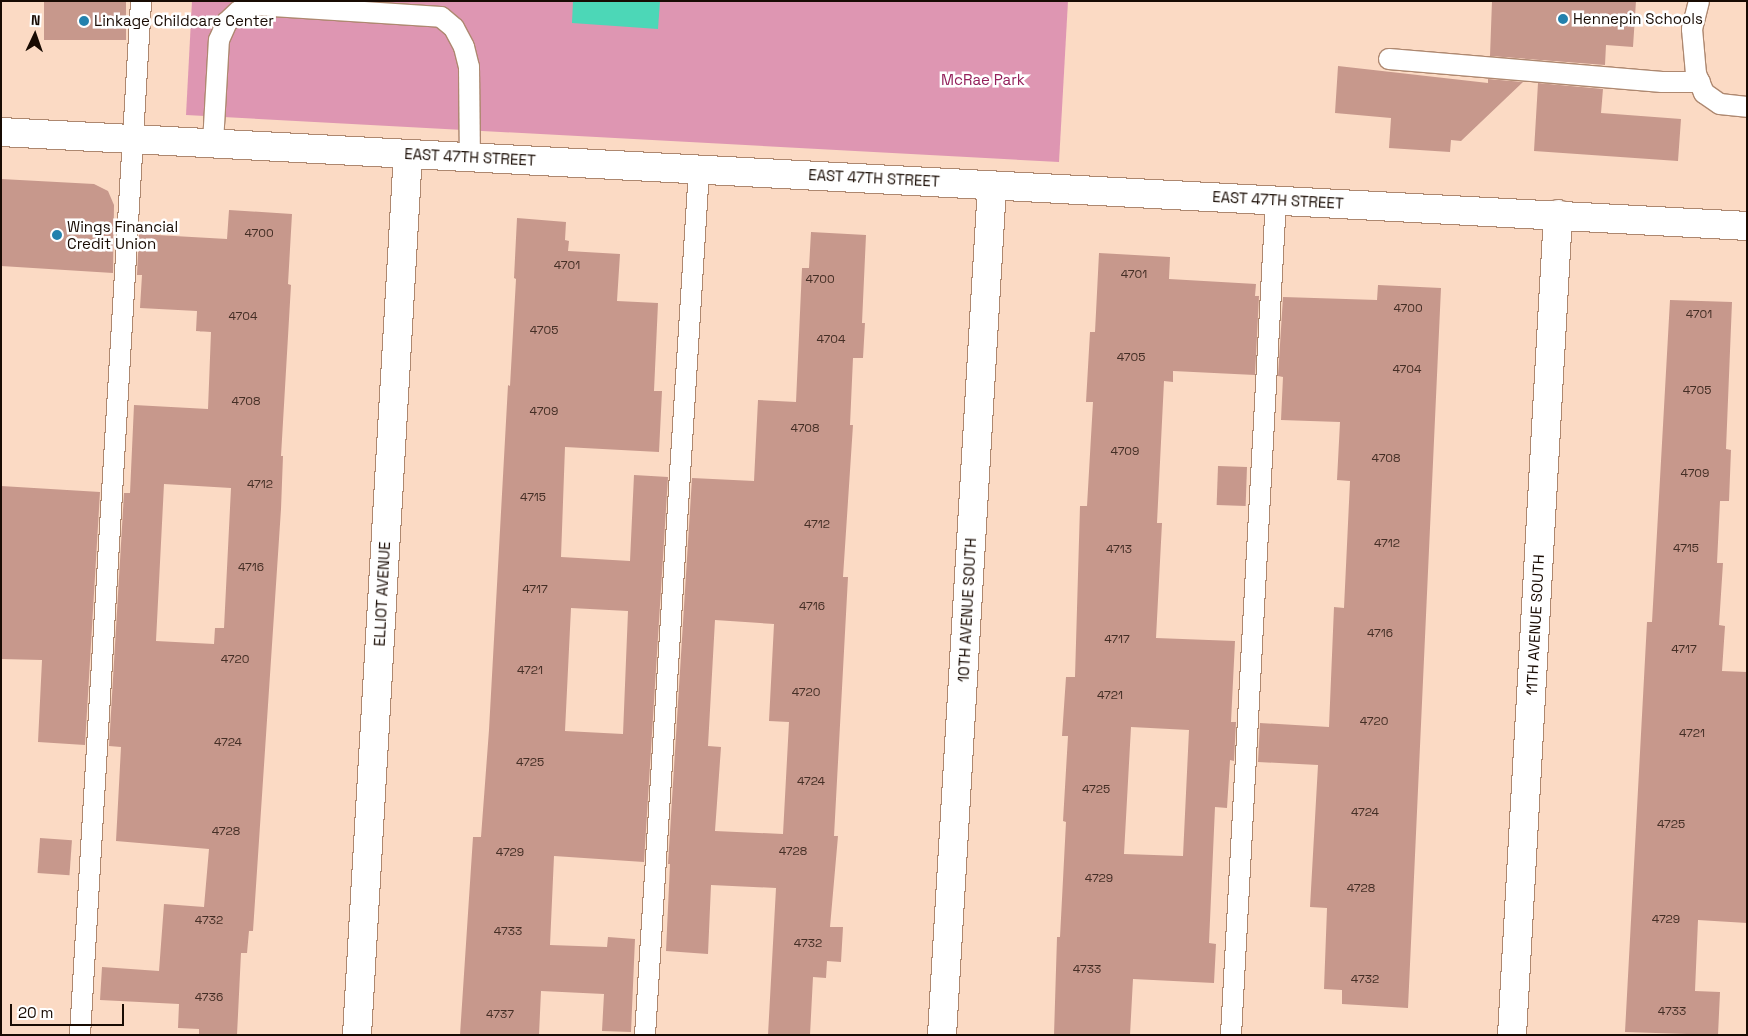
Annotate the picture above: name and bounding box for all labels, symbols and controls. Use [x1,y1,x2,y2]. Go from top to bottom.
north arrow [10,10,60,60]
place label: Hennepin Schools [1573,10,1703,28]
text: N [31,11,41,29]
place label: Linkage Childcare Center [94,12,274,30]
marker: Hennepin Schools [1557,13,1569,25]
marker: Linkage Childcare Center [78,15,90,27]
park label: McRae Park [941,71,1025,89]
street label: EAST 47TH STREET [404,145,536,169]
street label: EAST 47TH STREET [808,166,940,190]
street label: EAST 47TH STREET [1212,188,1344,212]
place label: Wings Financial Credit Union [67,217,178,252]
house number: 4700 [244,227,274,241]
marker: Wings Financial Credit Union [51,229,63,241]
house number: 4701 [554,259,580,273]
house number: 4701 [1121,268,1147,282]
house number: 4700 [805,273,835,287]
house number: 4700 [1393,302,1423,316]
house number: 4701 [1686,308,1712,322]
house number: 4704 [229,310,257,324]
house number: 4705 [530,324,558,338]
house number: 4704 [817,333,845,347]
house number: 4705 [1117,351,1145,365]
house number: 4704 [1393,363,1421,377]
house number: 4705 [1683,384,1711,398]
house number: 4708 [232,395,260,409]
house number: 4709 [530,405,558,419]
house number: 4708 [791,422,819,436]
house number: 4709 [1111,445,1139,459]
house number: 4708 [1372,452,1400,466]
house number: 4709 [1681,467,1709,481]
house number: 4712 [247,478,273,492]
house number: 4715 [520,491,546,505]
house number: 4712 [804,518,830,532]
street label: 10TH AVENUE SOUTH [954,537,980,683]
house number: 4712 [1374,537,1400,551]
street label: ELLIOT AVENUE [370,541,394,647]
house number: 4715 [1673,542,1699,556]
house number: 4713 [1106,543,1132,557]
street label: 11TH AVENUE SOUTH [1522,554,1548,696]
house number: 4716 [238,561,264,575]
house number: 4717 [522,583,548,597]
house number: 4716 [799,600,825,614]
house number: 4716 [1367,627,1393,641]
house number: 4717 [1104,633,1130,647]
house number: 4717 [1671,643,1697,657]
house number: 4720 [221,653,249,667]
house number: 4721 [517,664,543,678]
house number: 4720 [792,686,820,700]
house number: 4721 [1097,689,1123,703]
house number: 4720 [1360,715,1388,729]
house number: 4721 [1679,727,1705,741]
house number: 4724 [214,736,242,750]
house number: 4725 [516,756,544,770]
house number: 4724 [797,775,825,789]
house number: 4725 [1082,783,1110,797]
house number: 4724 [1351,806,1379,820]
house number: 4725 [1657,818,1685,832]
house number: 4728 [212,825,240,839]
house number: 4728 [779,845,807,859]
house number: 4729 [496,846,524,860]
house number: 4729 [1085,872,1113,886]
house number: 4728 [1347,882,1375,896]
house number: 4729 [1652,913,1680,927]
house number: 4732 [195,914,223,928]
house number: 4733 [494,925,522,939]
house number: 4732 [794,937,822,951]
house number: 4733 [1073,963,1101,977]
house number: 4732 [1351,973,1379,987]
house number: 4736 [195,991,223,1005]
scale bar [12,994,126,1026]
text: 20 m [18,1003,53,1022]
house number: 4733 [1658,1005,1686,1019]
house number: 4737 [486,1008,514,1022]

